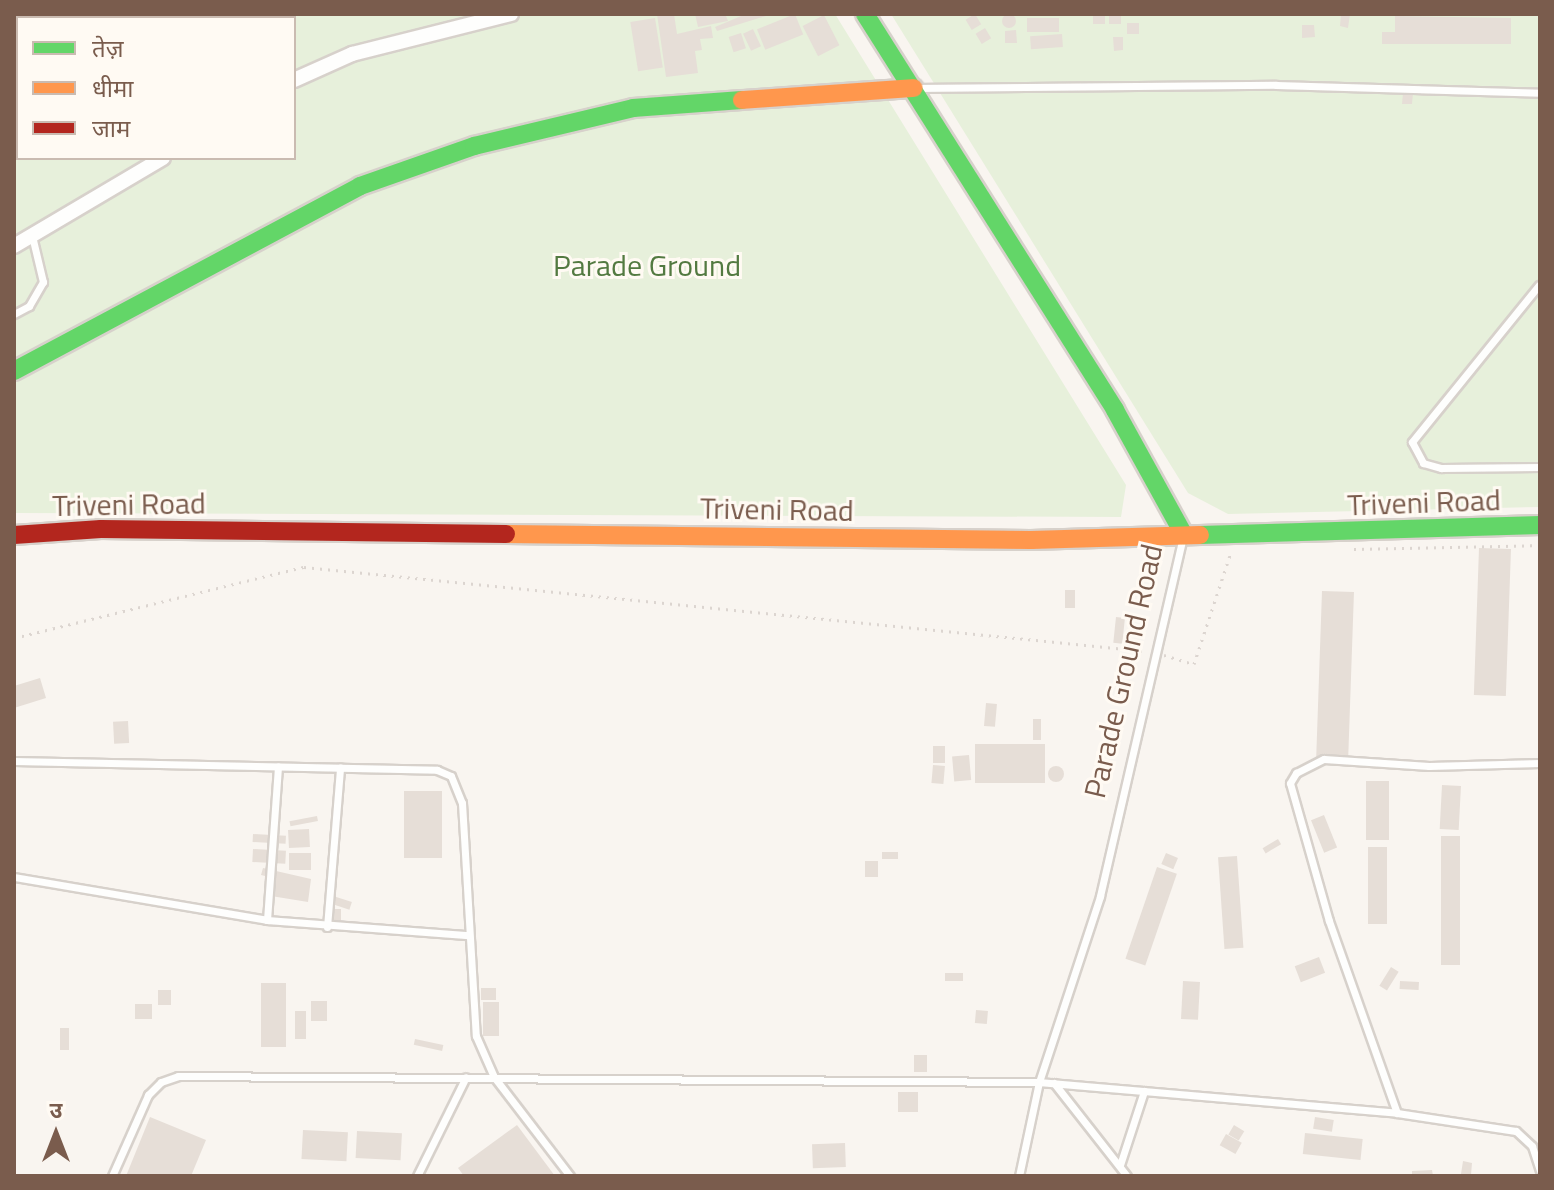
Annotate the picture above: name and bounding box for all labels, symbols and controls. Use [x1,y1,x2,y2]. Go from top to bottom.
legend [16,16,296,160]
text: तेज़ [92,30,124,66]
text: धीमा [92,70,134,106]
text: जाम [92,110,130,146]
park label: Parade Ground [553,247,741,283]
street label: Triveni Road [1347,481,1501,523]
street label: Triveni Road [52,485,206,523]
street label: Triveni Road [700,490,854,528]
street label: Parade Ground Road [1076,540,1170,802]
text: उ [50,1093,62,1127]
north arrow [16,1094,96,1174]

